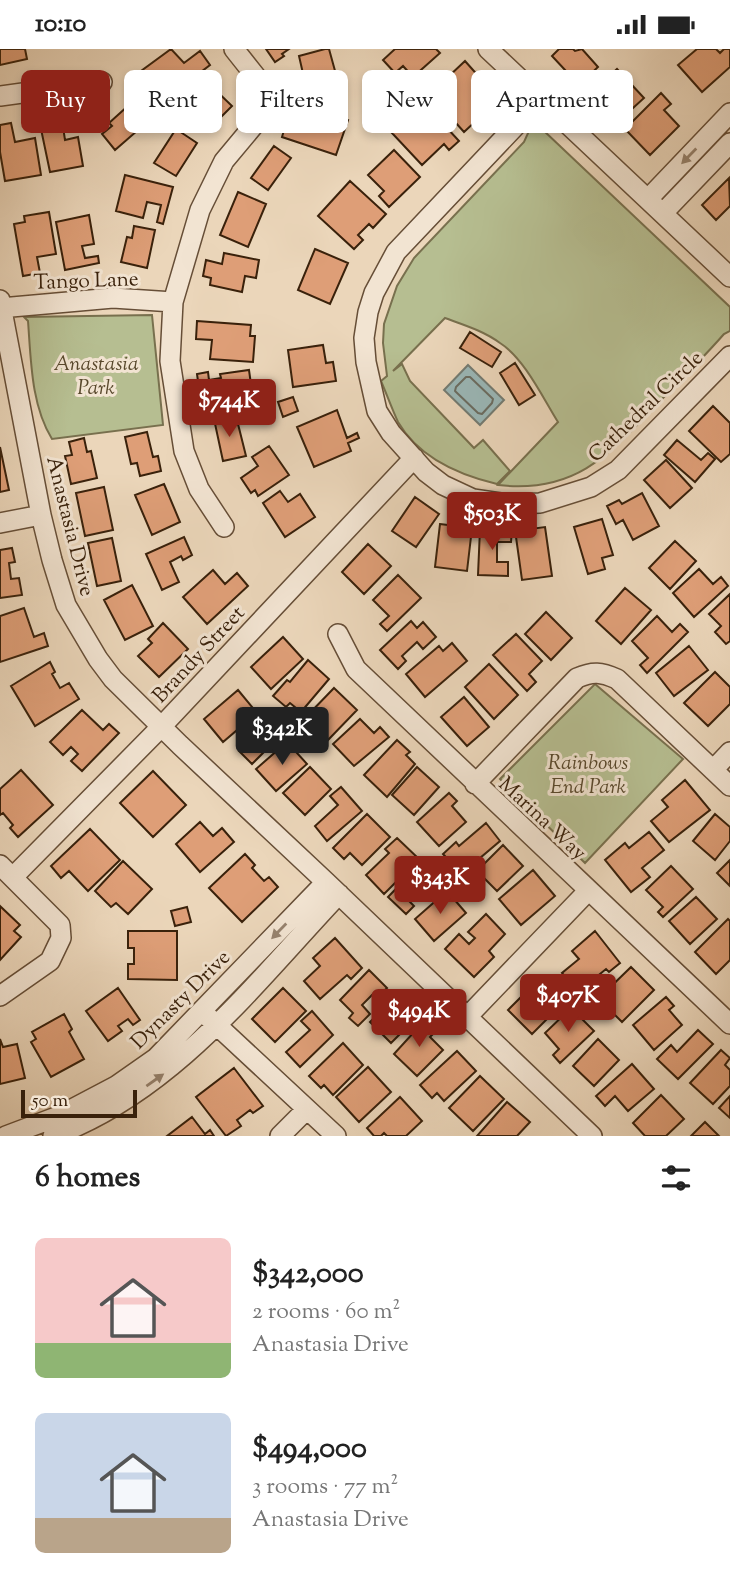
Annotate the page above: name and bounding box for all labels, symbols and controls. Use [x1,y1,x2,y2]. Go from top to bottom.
text: 10:10 [35,6,86,43]
chip: Buy [21,70,110,133]
chip: Rent [124,70,222,133]
chip: Filters [236,70,348,133]
chip: New [362,70,457,133]
chip: Apartment [471,70,633,133]
one-way arrow [681,147,697,164]
street label: Tango Lane [33,265,139,299]
street label: Cathedral Circle [582,345,711,470]
park label: Anastasia Park [53,350,139,404]
pin: $744K [180,379,278,439]
text: $744K [198,385,260,418]
street label: Anastasia Drive [37,453,101,600]
pin: $503K [443,493,541,552]
text: $503K [463,498,521,531]
street label: Brandy Street [146,600,253,711]
pin: $342K [233,707,331,767]
text: $342K [252,713,312,746]
park label: Rainbows End Park [548,749,628,803]
street label: Marina Way [491,771,593,869]
pin: $343K [391,857,489,916]
text: $343K [410,862,470,895]
one-way arrow [271,922,287,939]
street label: Dynasty Drive [125,944,238,1057]
pin: $407K [519,975,617,1034]
text: $407K [536,980,600,1013]
pin: $494K [370,989,468,1049]
text: $494K [387,995,451,1028]
one-way arrow [146,1073,164,1087]
scale bar [21,1087,136,1119]
text: 50 m [32,1088,68,1115]
text: 6 homes [35,1157,140,1200]
icon: filters [657,1159,695,1197]
text: $342,000 [252,1253,364,1296]
icon: home [91,1266,175,1350]
text: 2 rooms · 60 m² [252,1296,400,1329]
text: Anastasia Drive [252,1329,409,1362]
text: $494,000 [252,1428,367,1471]
icon: home [91,1441,175,1525]
text: 3 rooms · 77 m² [252,1471,398,1504]
text: Anastasia Drive [252,1504,409,1537]

